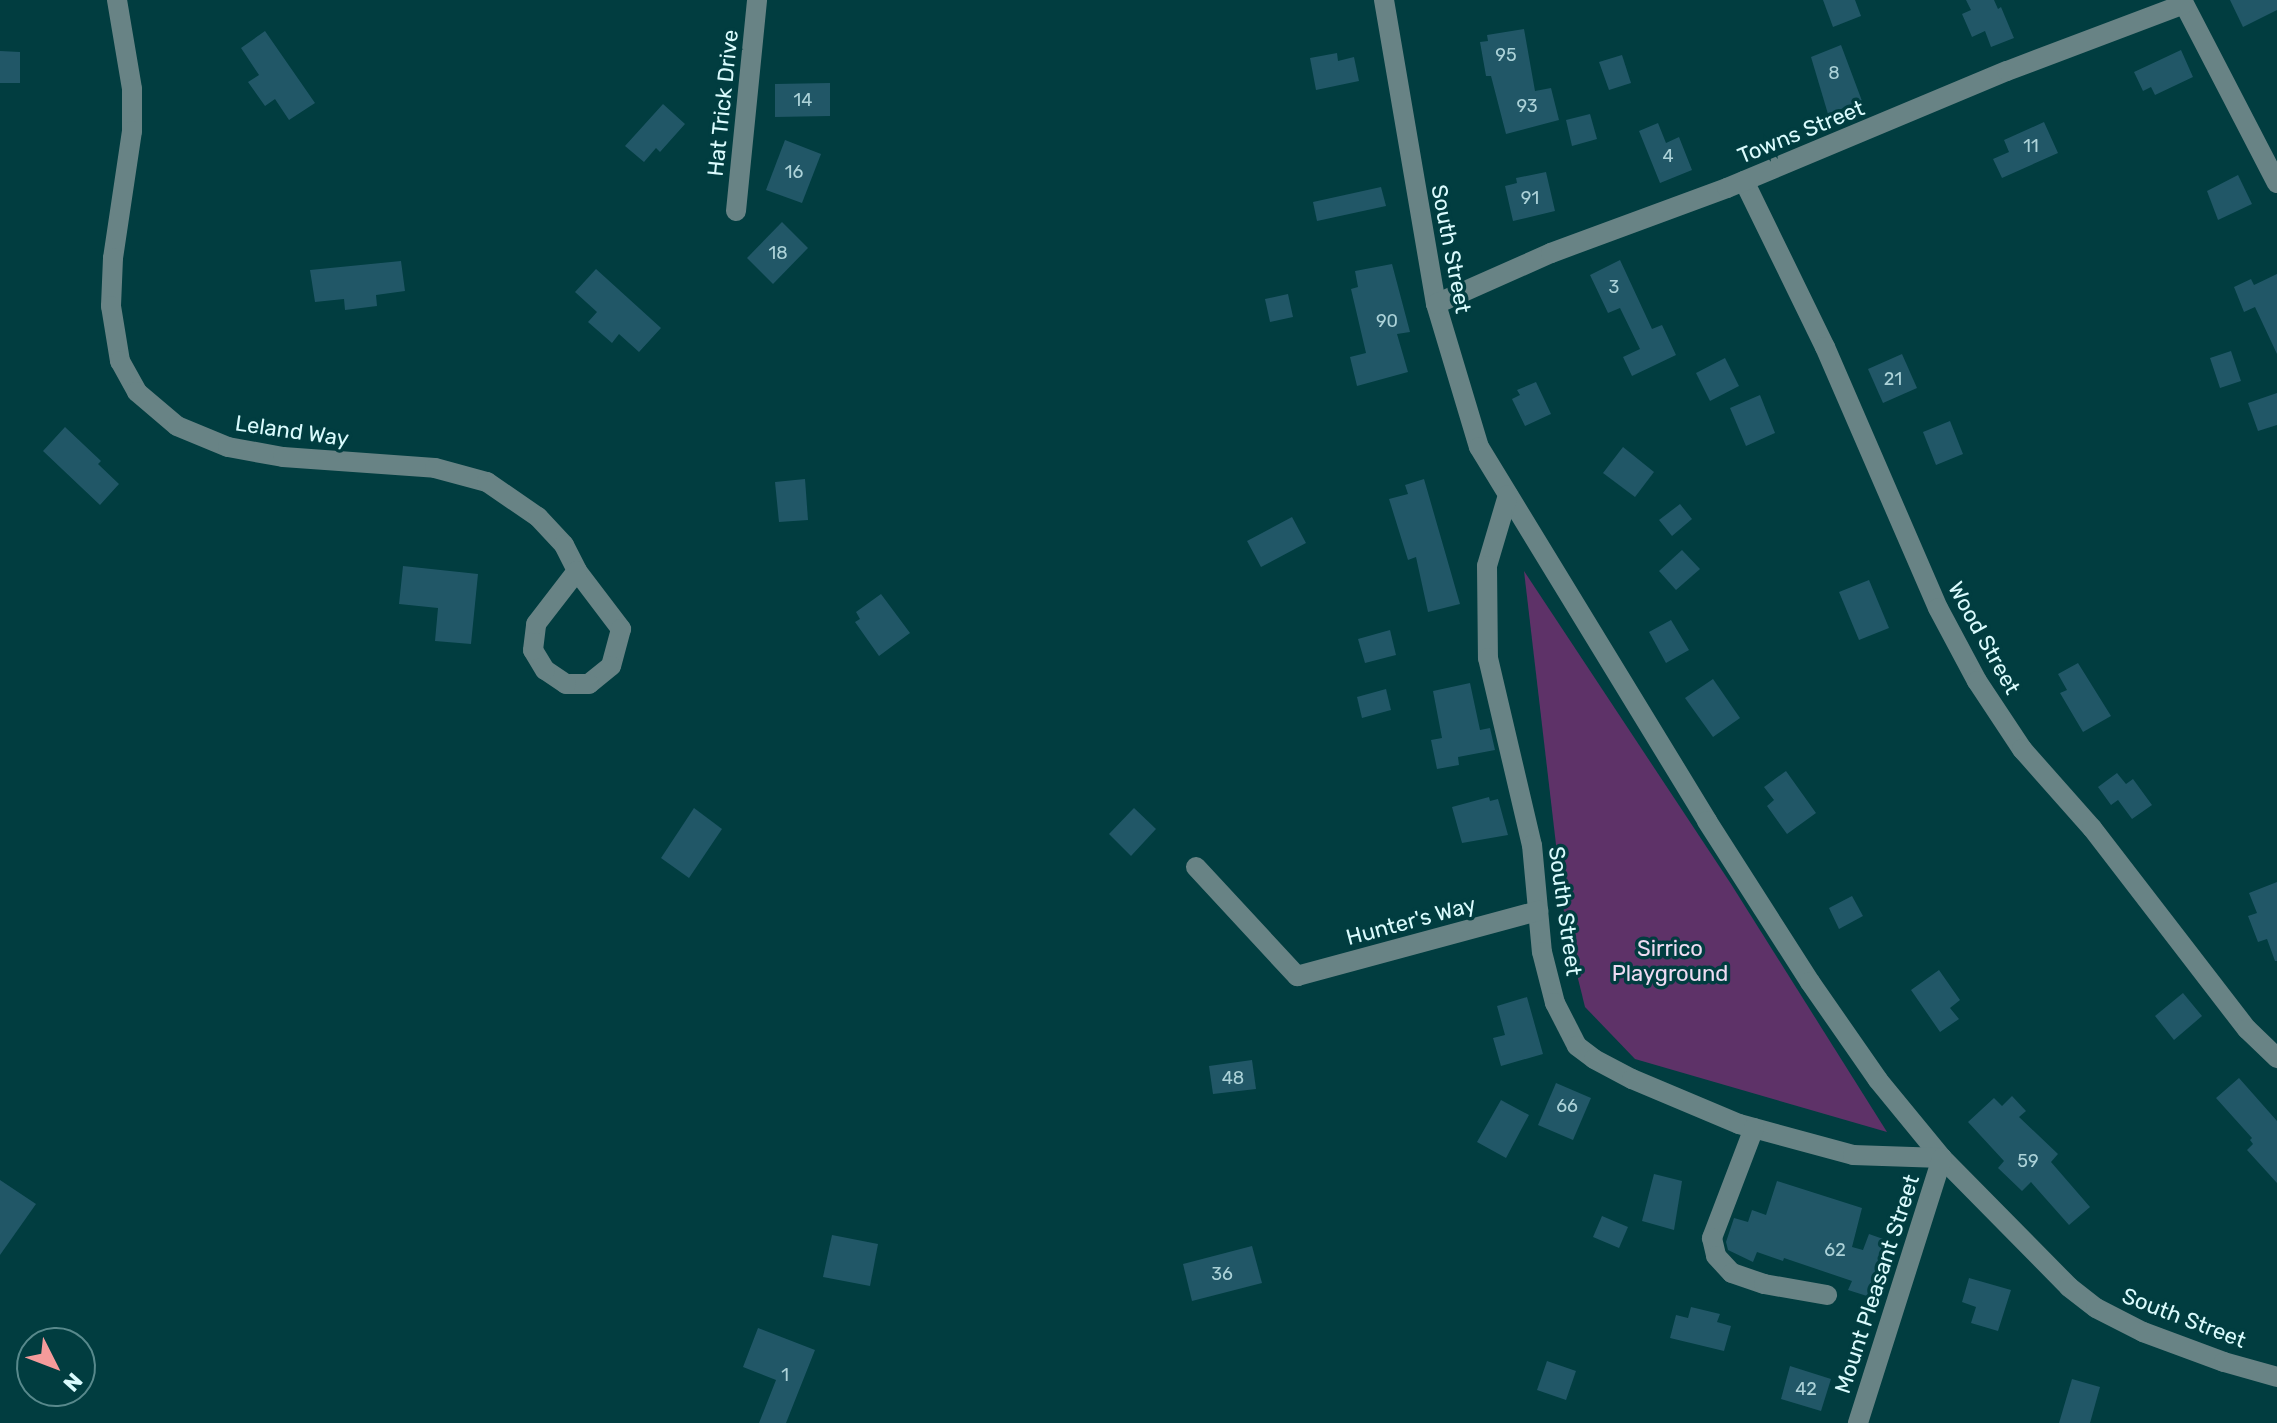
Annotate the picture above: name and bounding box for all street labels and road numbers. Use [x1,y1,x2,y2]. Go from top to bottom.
street label: Hat Trick Drive [702,28,744,178]
street label: Towns Street [1734,95,1868,169]
street label: South Street [1426,182,1476,316]
street label: Leland Way [233,410,351,452]
street label: Wood Street [1942,577,2026,699]
street label: South Street [1543,845,1587,977]
street label: Hunter's Way [1343,891,1479,951]
street label: Mount Pleasant Street [1829,1171,1925,1397]
street label: South Street [2118,1282,2250,1354]

